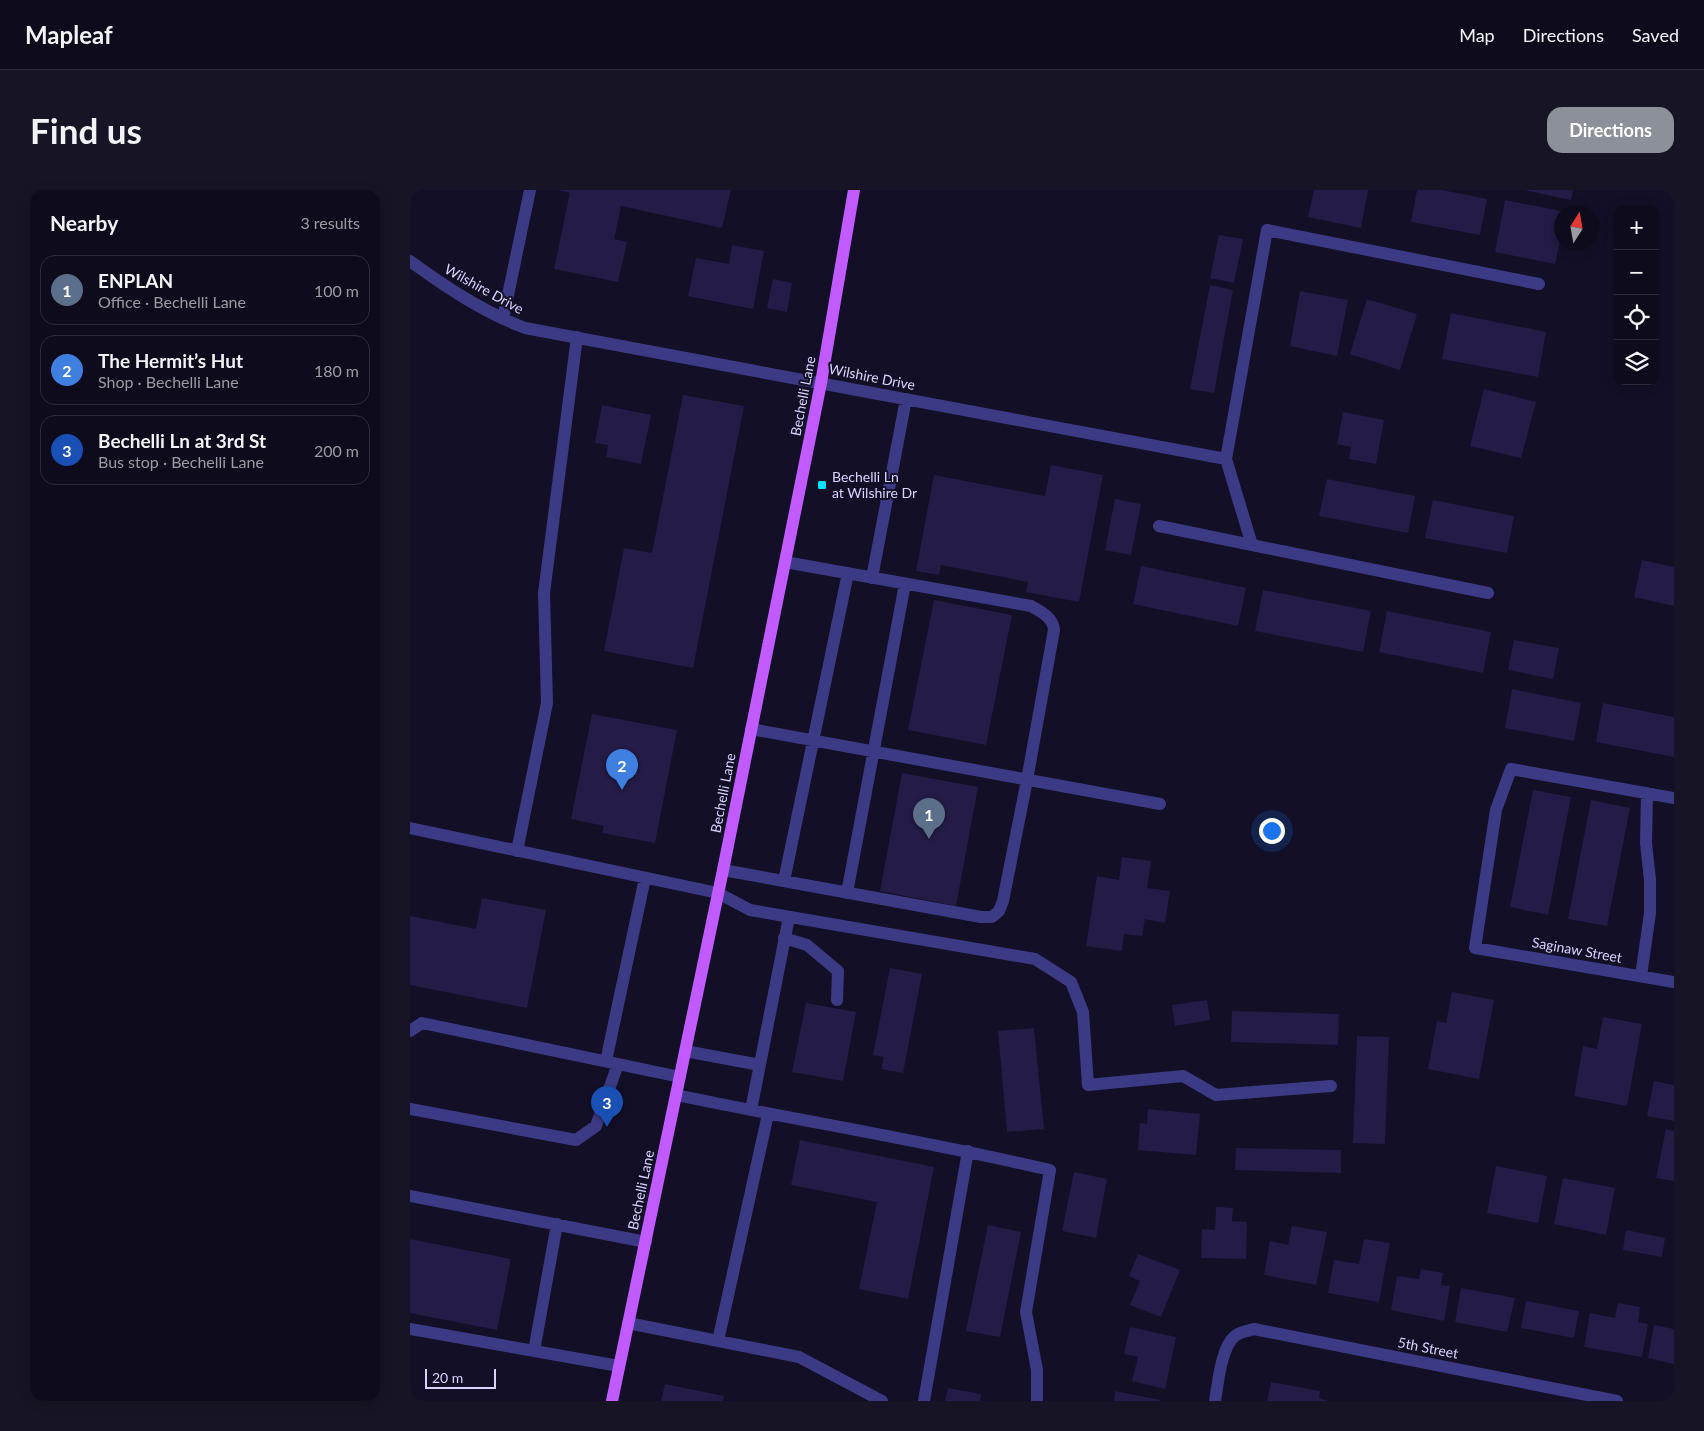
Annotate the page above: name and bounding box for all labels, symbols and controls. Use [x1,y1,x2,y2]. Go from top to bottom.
text: Mapleaf [25,20,113,49]
text: Map [1459,24,1495,46]
text: Directions [1523,24,1604,46]
text: Saved [1632,24,1679,46]
button: Directions [1547,107,1674,153]
text: Find us [30,109,142,151]
north arrow [1554,205,1599,250]
map controls [1614,205,1659,385]
button: + [1614,205,1659,250]
text: Nearby [50,210,118,235]
text: 3 results [300,213,360,232]
button: − [1614,250,1659,295]
street label: Wilshire Drive [442,260,527,317]
text: ENPLAN [98,269,173,292]
text: 1 [62,281,72,300]
text: 100 m [314,281,359,300]
text: Office · Bechelli Lane [98,292,246,311]
button: locate [1614,295,1659,340]
button: layers [1614,340,1659,385]
text: The Hermit’s Hut [98,349,243,372]
street label: Bechelli Lane [786,354,819,437]
street label: Wilshire Drive [828,360,917,393]
text: 2 [62,361,72,380]
text: 180 m [314,361,359,380]
text: Shop · Bechelli Lane [98,372,239,391]
text: Bechelli Ln at 3rd St [98,429,266,452]
text: 3 [62,441,72,460]
text: 200 m [314,441,359,460]
text: Bus stop · Bechelli Lane [98,452,264,471]
place label: Bechelli Ln at Wilshire Dr [832,468,917,501]
marker: Bechelli Ln at Wilshire Dr [816,479,828,491]
pin: 2 [606,749,638,790]
street label: Bechelli Lane [706,751,739,834]
pin: 1 [913,798,945,839]
your location [1259,818,1285,844]
street label: Saginaw Street [1531,933,1623,966]
pin: 3 [591,1086,623,1127]
street label: Bechelli Lane [624,1148,657,1231]
street label: 5th Street [1396,1333,1460,1362]
scale bar [425,1366,496,1389]
text: 20 m [432,1369,463,1386]

